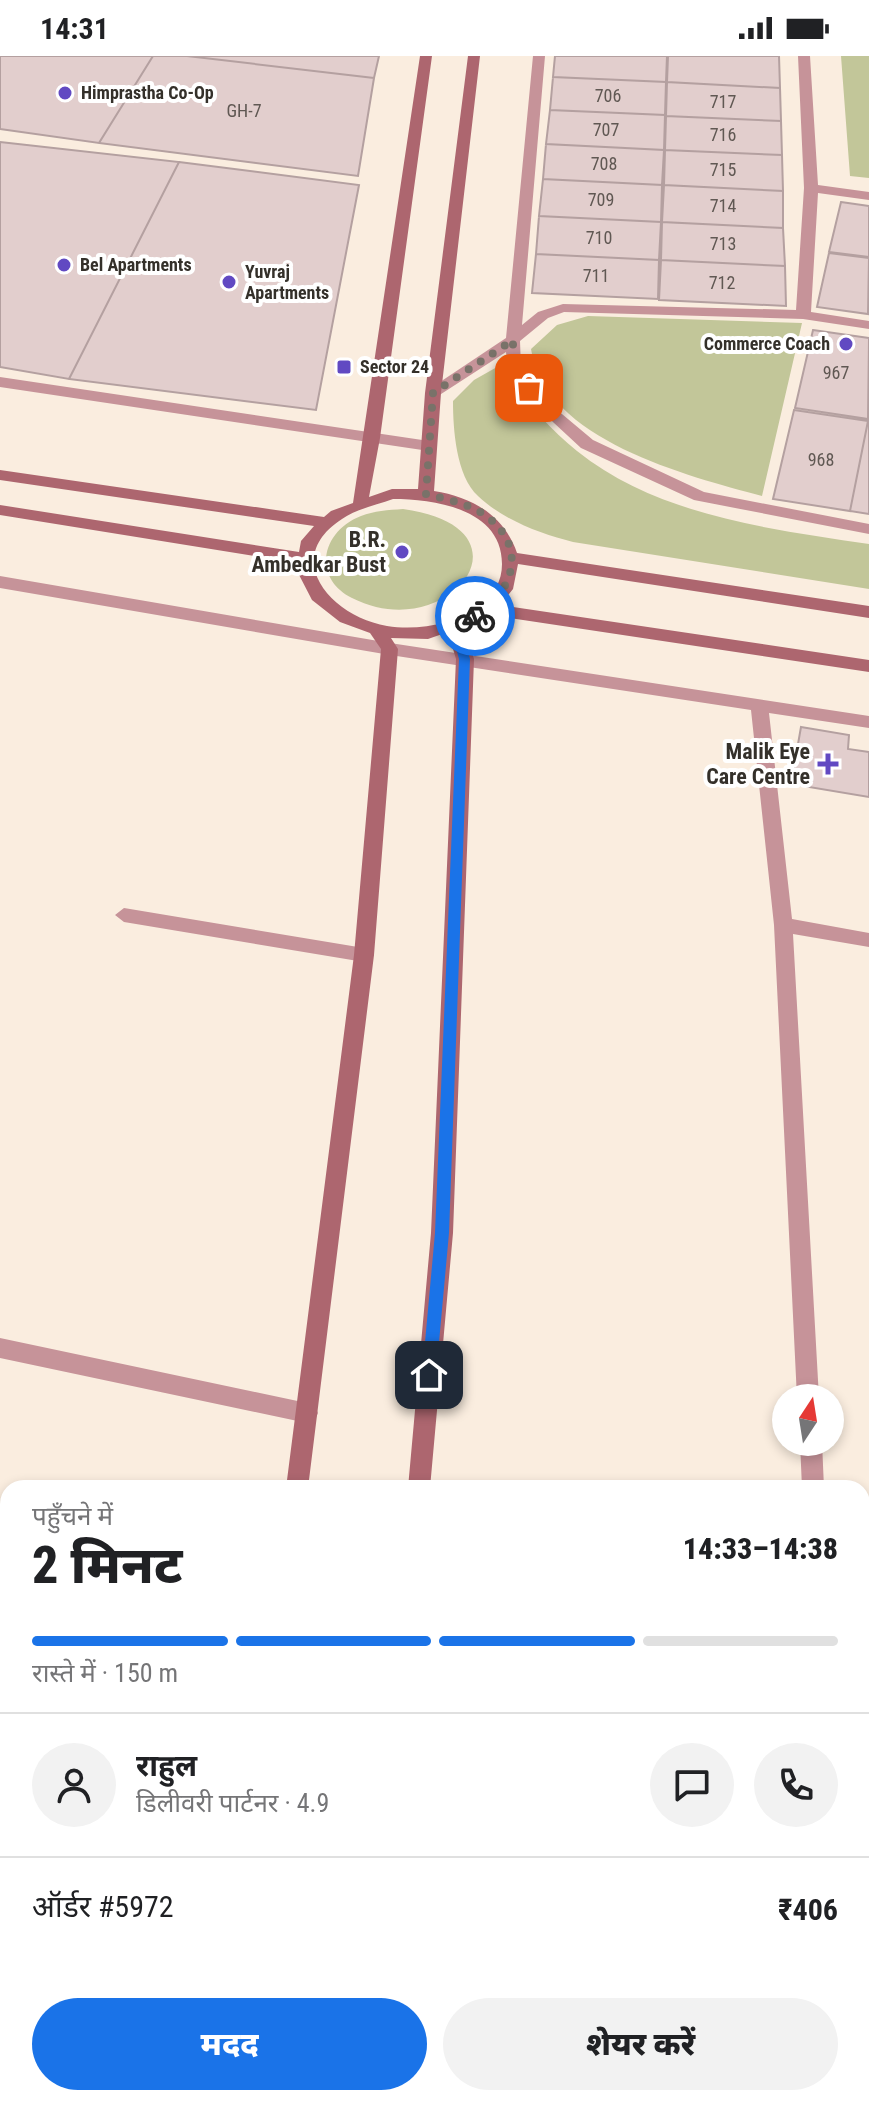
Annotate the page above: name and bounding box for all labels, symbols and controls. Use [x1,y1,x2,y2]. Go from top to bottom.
text: 14:31 [40,11,109,46]
place label: Himprastha Co-Op [81,82,214,103]
marker: Himprastha Co-Op [56,84,74,102]
house number: 706 [595,85,621,106]
house number: 717 [710,91,736,112]
house number: GH-7 [226,100,262,121]
house number: 707 [593,119,619,140]
house number: 716 [710,124,736,145]
house number: 708 [591,153,617,174]
house number: 715 [710,159,736,180]
house number: 709 [588,189,614,210]
house number: 714 [710,195,736,216]
house number: 710 [586,227,612,248]
house number: 713 [710,233,736,254]
place label: Bel Apartments [80,254,192,275]
marker: Bel Apartments [55,256,73,274]
place label: Yuvraj Apartments [245,261,329,303]
house number: 711 [583,265,609,286]
house number: 712 [709,272,735,293]
marker: Yuvraj Apartments [220,273,238,291]
place label: Commerce Coach [704,333,830,354]
marker: Commerce Coach [837,335,855,353]
pin [495,354,563,422]
place label: Sector 24 [360,356,429,377]
marker: Sector 24 [335,358,353,376]
house number: 967 [823,362,849,383]
icon: bag [507,366,551,410]
house number: 968 [808,449,834,470]
place label: B.R. Ambedkar Bust [252,527,386,577]
marker: B.R. Ambedkar Bust [393,543,411,561]
courier [435,576,515,656]
icon: bike [453,594,497,638]
place label: Malik Eye Care Centre [706,739,810,789]
marker: Malik Eye Care Centre [817,753,839,775]
pin [395,1341,463,1409]
icon: home [407,1353,451,1397]
north arrow [772,1384,844,1456]
map controls [772,1384,844,1456]
text: पहुँचने में [32,1501,113,1531]
text: 14:33–14:38 [683,1531,838,1566]
text: 2 मिनट [32,1535,182,1596]
text: रास्ते में · 150 m [32,1658,178,1688]
button: person [32,1743,116,1827]
button: chat [650,1743,734,1827]
button: phone [754,1743,838,1827]
text: राहुल [136,1748,197,1783]
text: डिलीवरी पार्टनर · 4.9 [136,1788,329,1818]
text: ऑर्डर #5972 [32,1889,174,1924]
text: ₹406 [778,1892,838,1927]
button: मदद [32,1998,427,2090]
button: शेयर करें [443,1998,838,2090]

